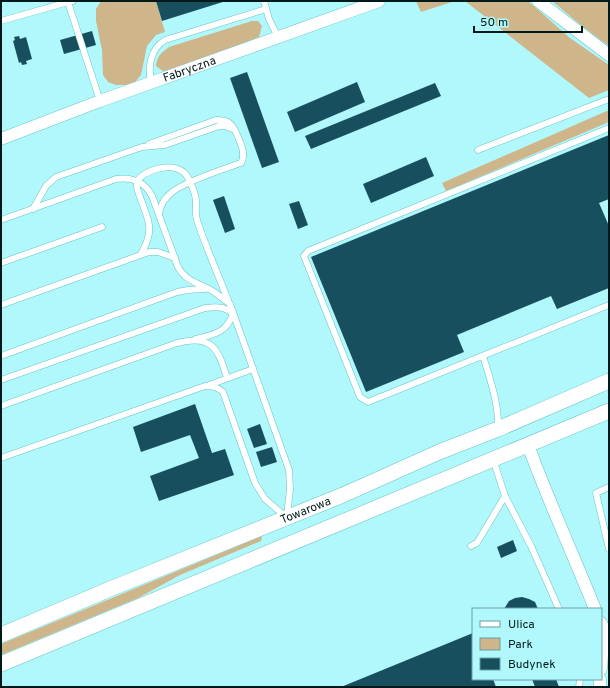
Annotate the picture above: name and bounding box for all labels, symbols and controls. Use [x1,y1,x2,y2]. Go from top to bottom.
scale bar [474,8,582,34]
text: 50 m [480,15,508,31]
street label: Fabryczna [161,53,218,87]
street label: Towarowa [278,494,333,528]
legend [472,608,602,680]
text: Ulica [508,617,535,633]
text: Park [508,637,533,653]
text: Budynek [508,657,556,673]

